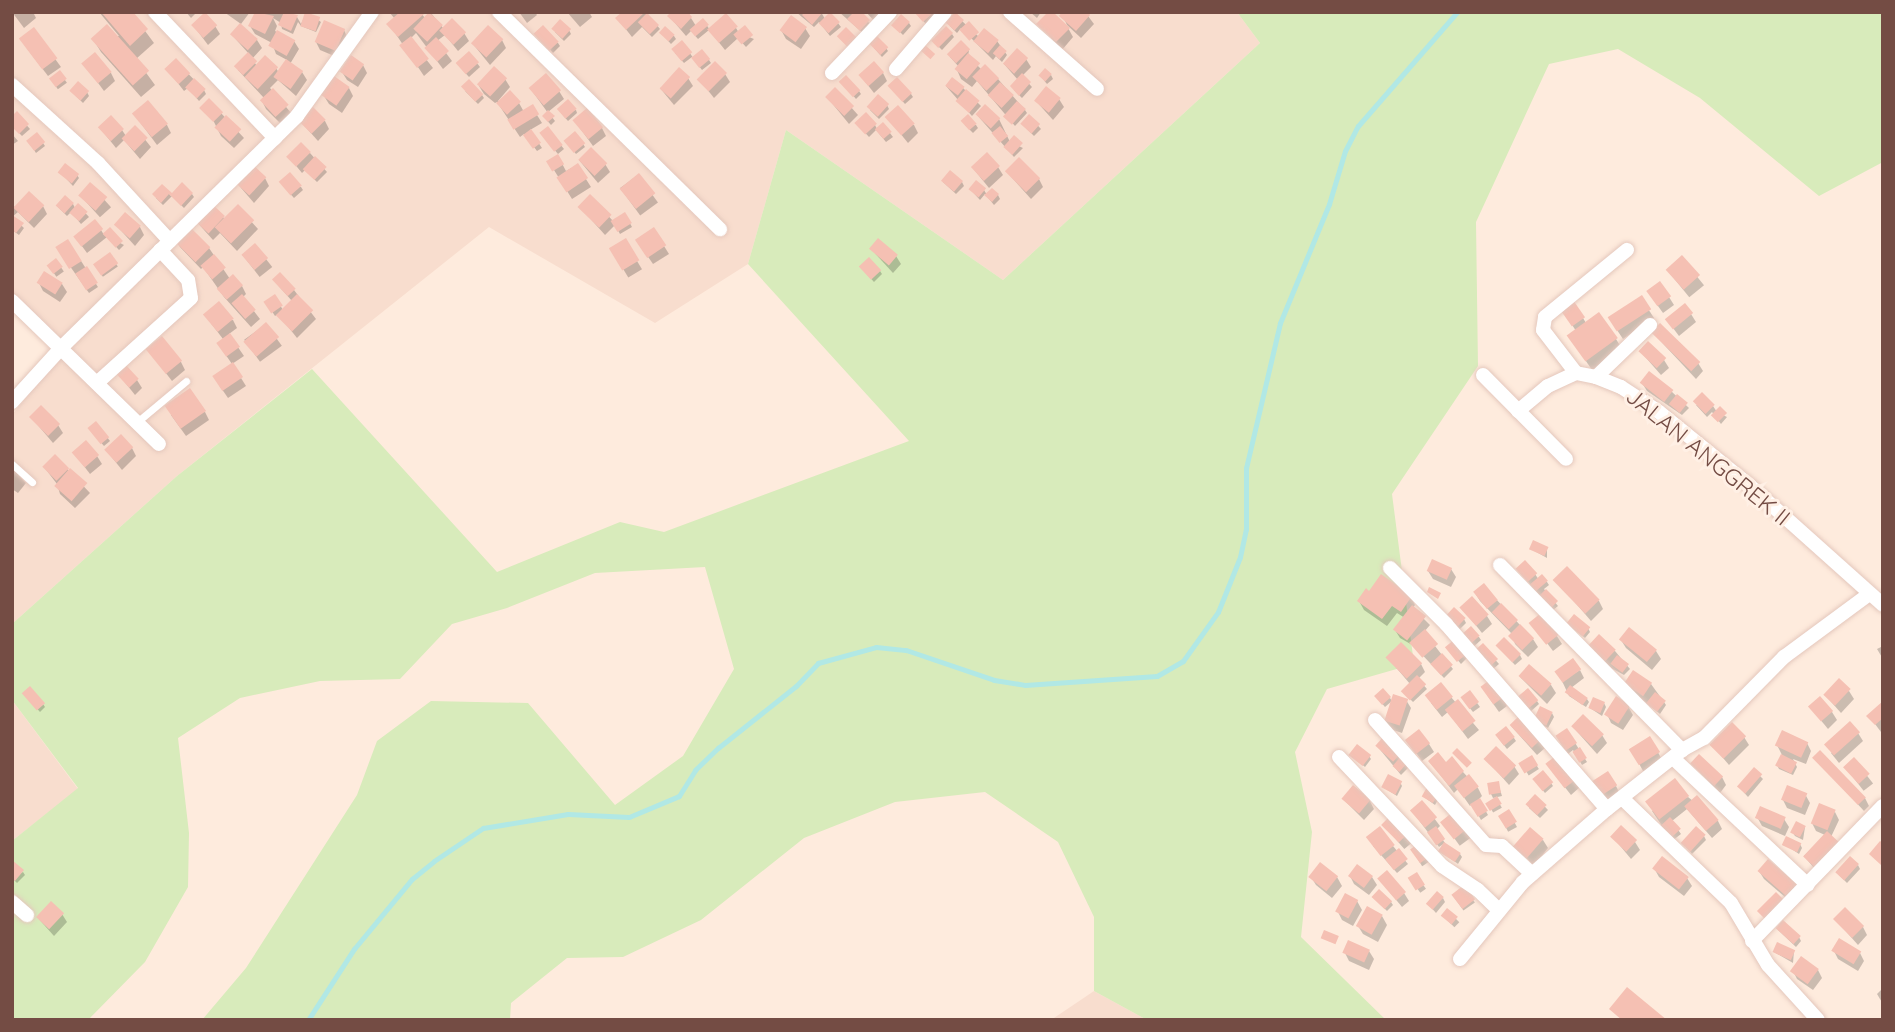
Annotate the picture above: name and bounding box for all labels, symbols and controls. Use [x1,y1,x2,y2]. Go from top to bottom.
street label: JALAN ANGGREK II [1620,382,1796,532]

